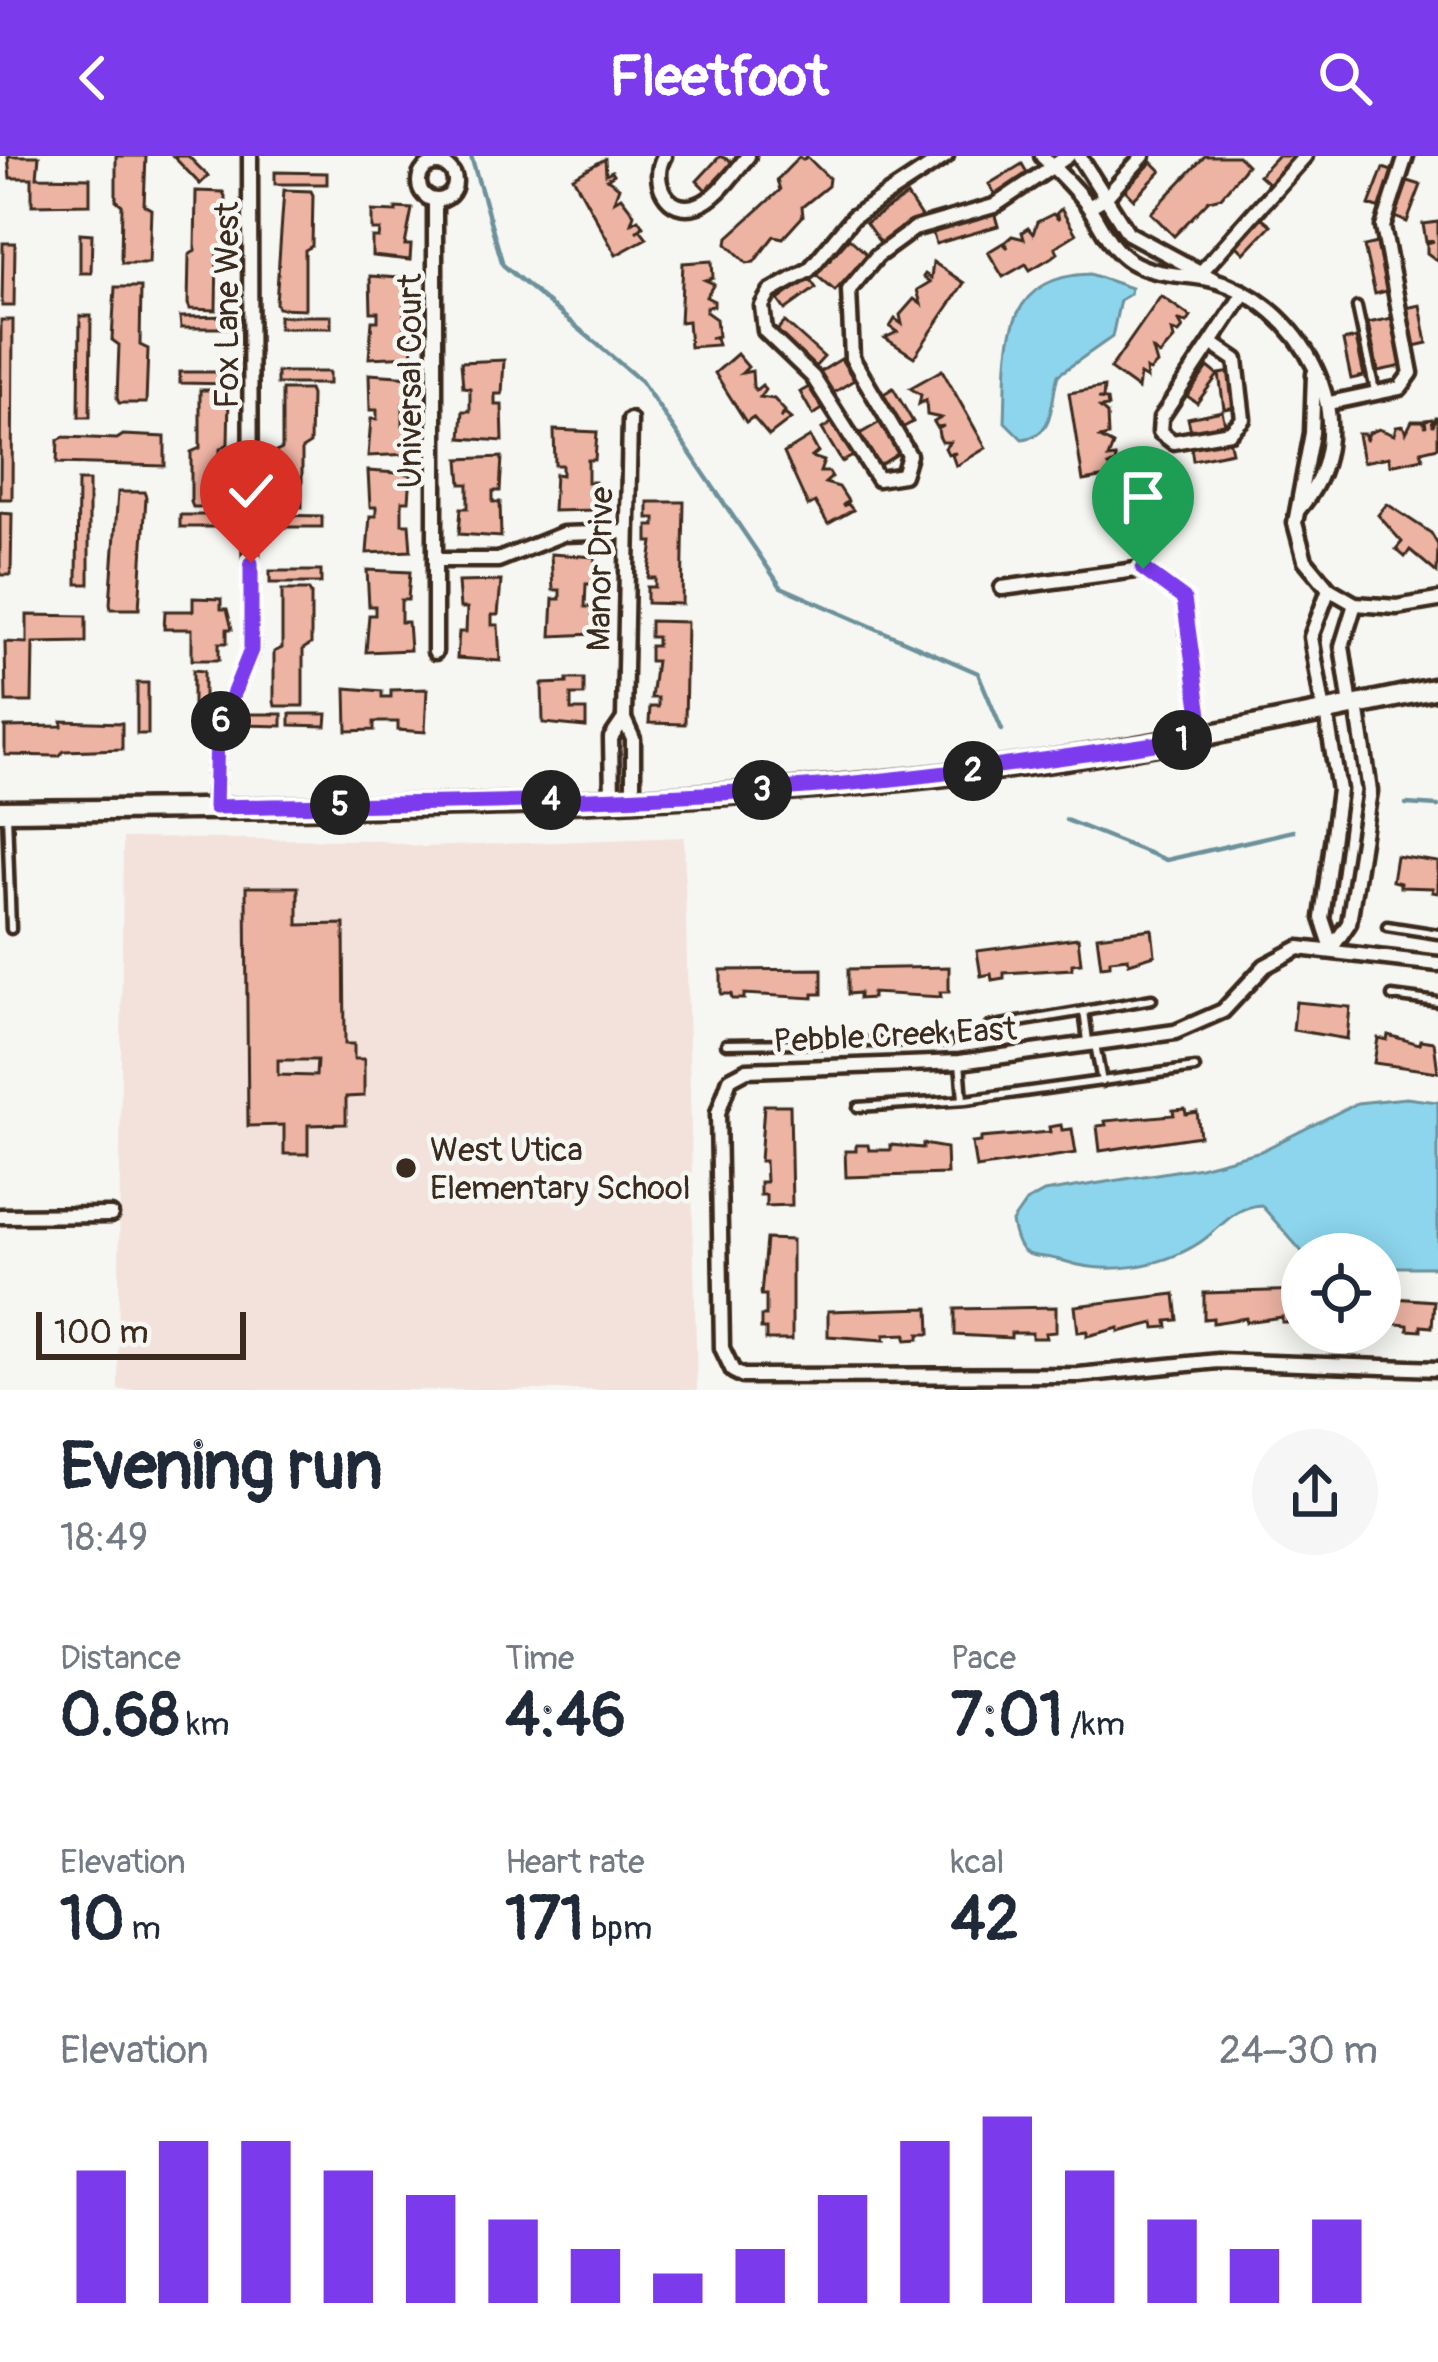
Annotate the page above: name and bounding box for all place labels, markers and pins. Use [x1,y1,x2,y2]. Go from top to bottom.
pin [200,440,302,563]
pin [1092,446,1194,569]
pin: 6 [191,691,251,751]
pin: 1 [1152,710,1212,770]
pin: 2 [943,741,1003,801]
pin: 3 [732,760,792,820]
pin: 4 [521,770,581,830]
pin: 5 [310,775,370,835]
place label: West Utica Elementary School [430,1130,691,1209]
marker: West Utica Elementary School [393,1155,419,1181]

